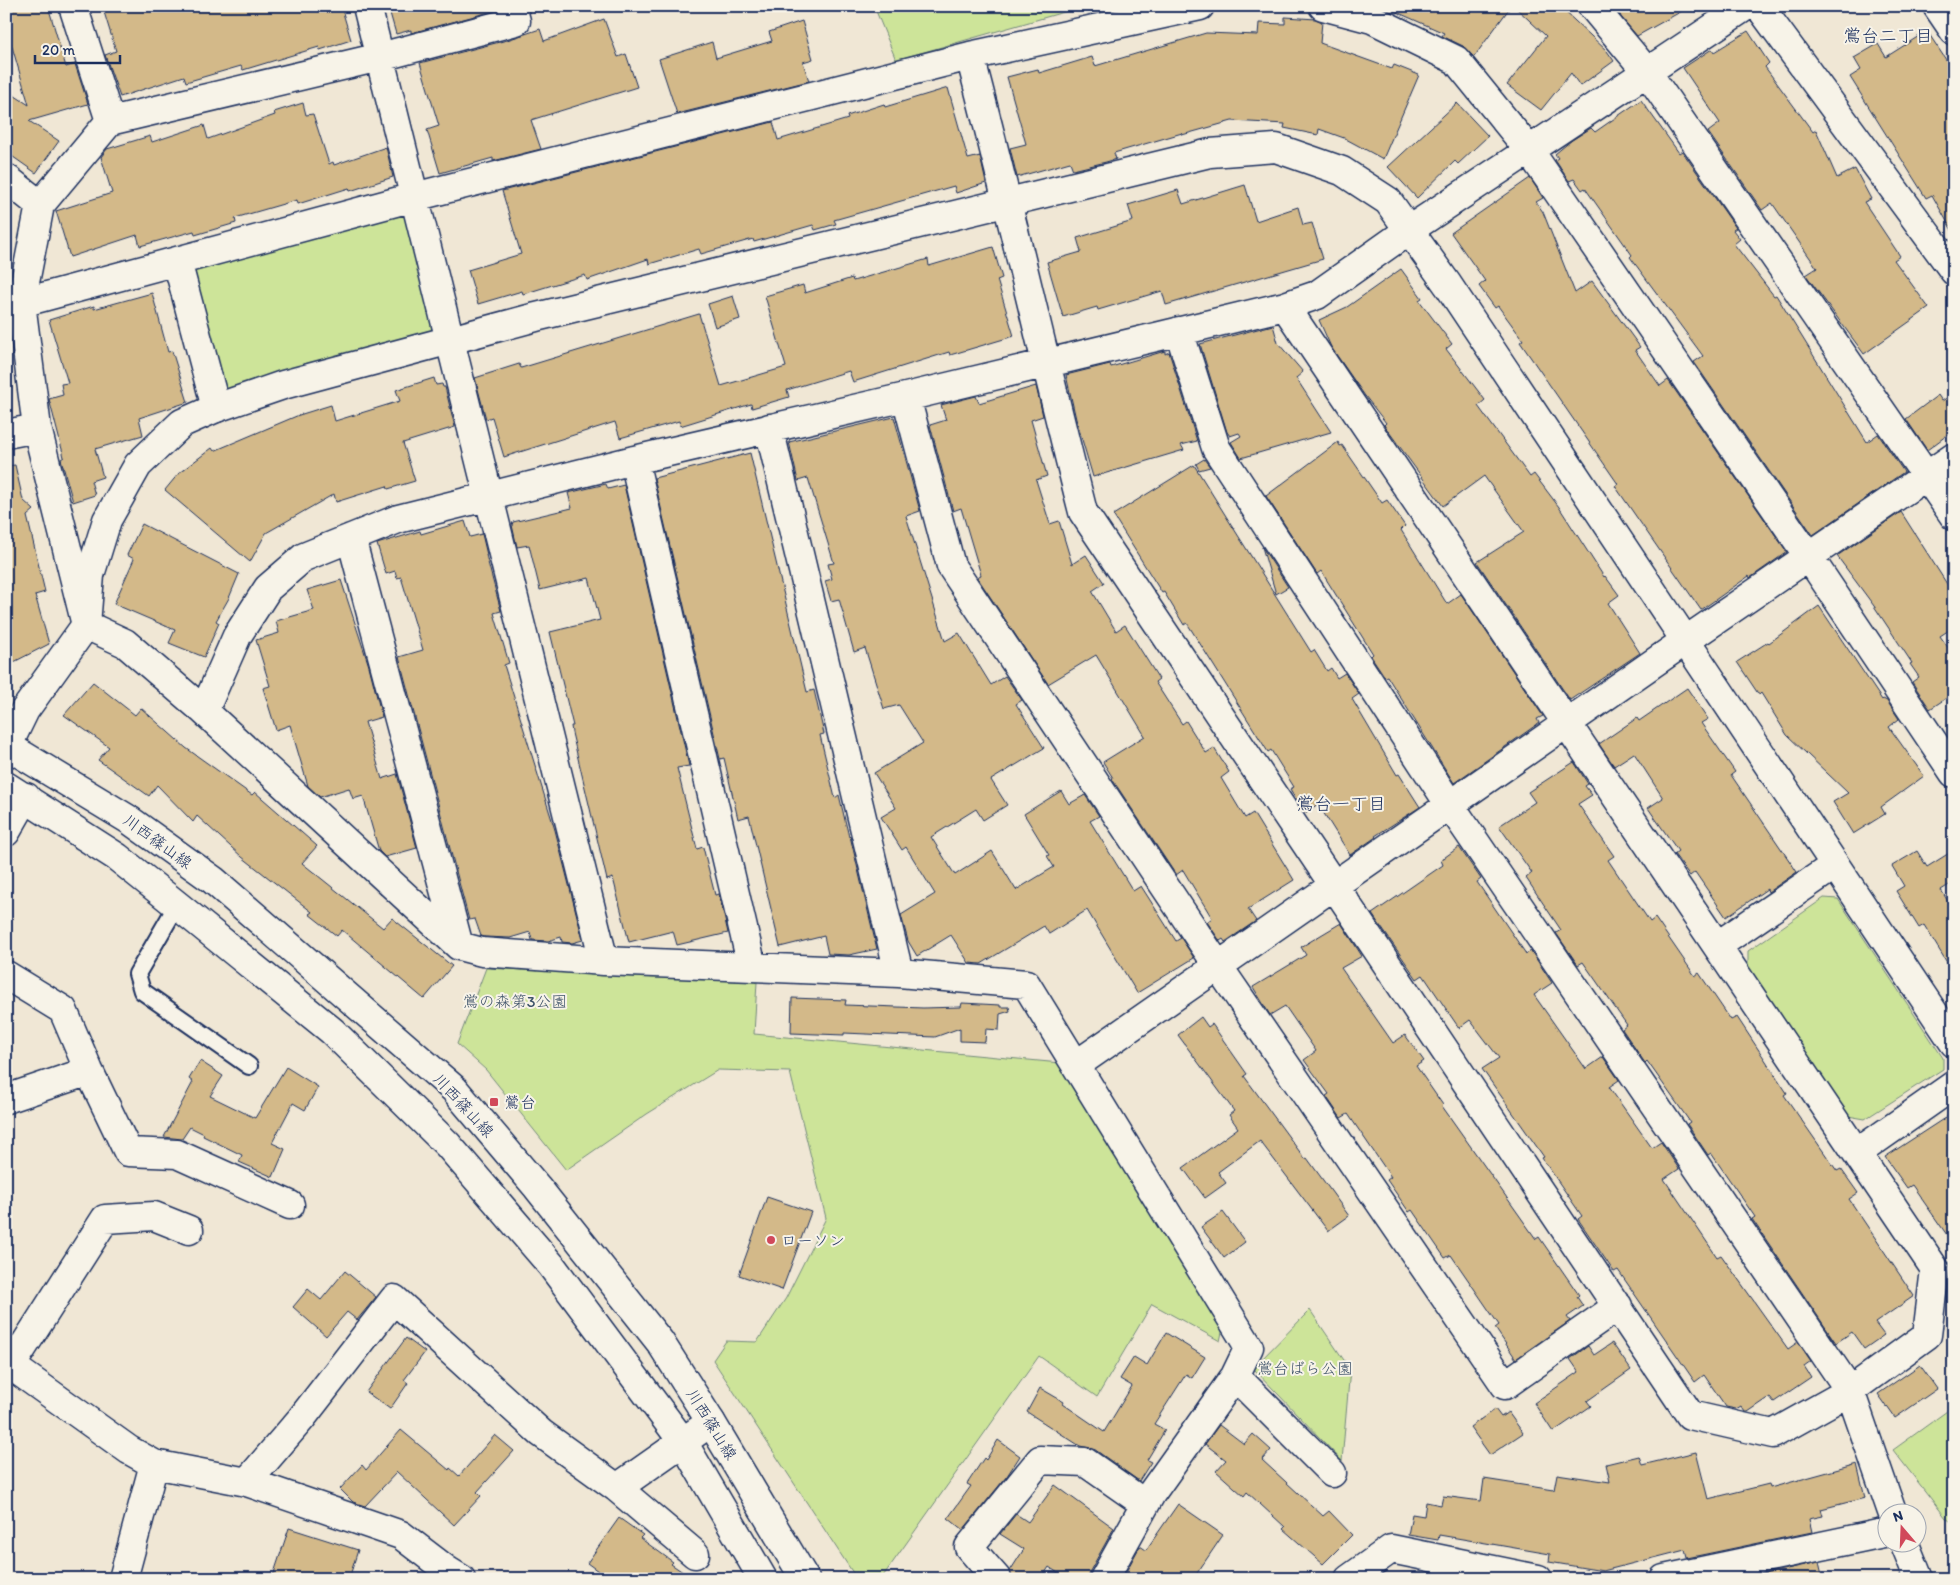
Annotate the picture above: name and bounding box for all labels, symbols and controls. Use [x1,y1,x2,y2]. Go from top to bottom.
district label: 鴬台二丁目 [1843,25,1933,47]
scale bar [35,32,120,64]
text: 20 m [42,41,76,59]
district label: 鴬台一丁目 [1296,793,1386,815]
street label: 川西篠山線 [120,810,196,873]
park label: 鴬の森第3公園 [463,992,567,1011]
street label: 川西篠山線 [429,1070,498,1141]
place label: 鶯台 [504,1093,536,1112]
marker: 鶯台 [488,1096,500,1108]
place label: ローソン [781,1231,845,1250]
marker: ローソン [765,1234,777,1246]
park label: 鴬台ばら公園 [1257,1359,1353,1378]
street label: 川西篠山線 [682,1385,741,1463]
north arrow [1878,1502,1928,1552]
text: N [1891,1507,1905,1526]

